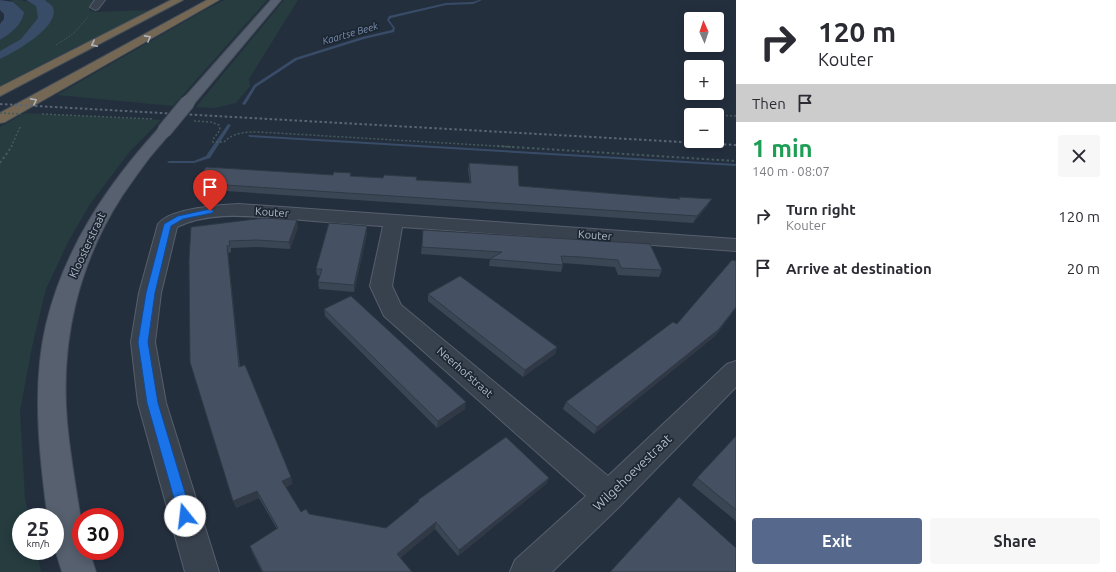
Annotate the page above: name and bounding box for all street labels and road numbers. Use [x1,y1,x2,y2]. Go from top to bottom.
street label: Kouter [255,205,290,219]
street label: Kloosterstraat [67,210,108,280]
street label: Kouter [578,228,613,242]
street label: Neerhofstraat [435,345,496,400]
street label: Wilgehoevestraat [590,431,674,513]

